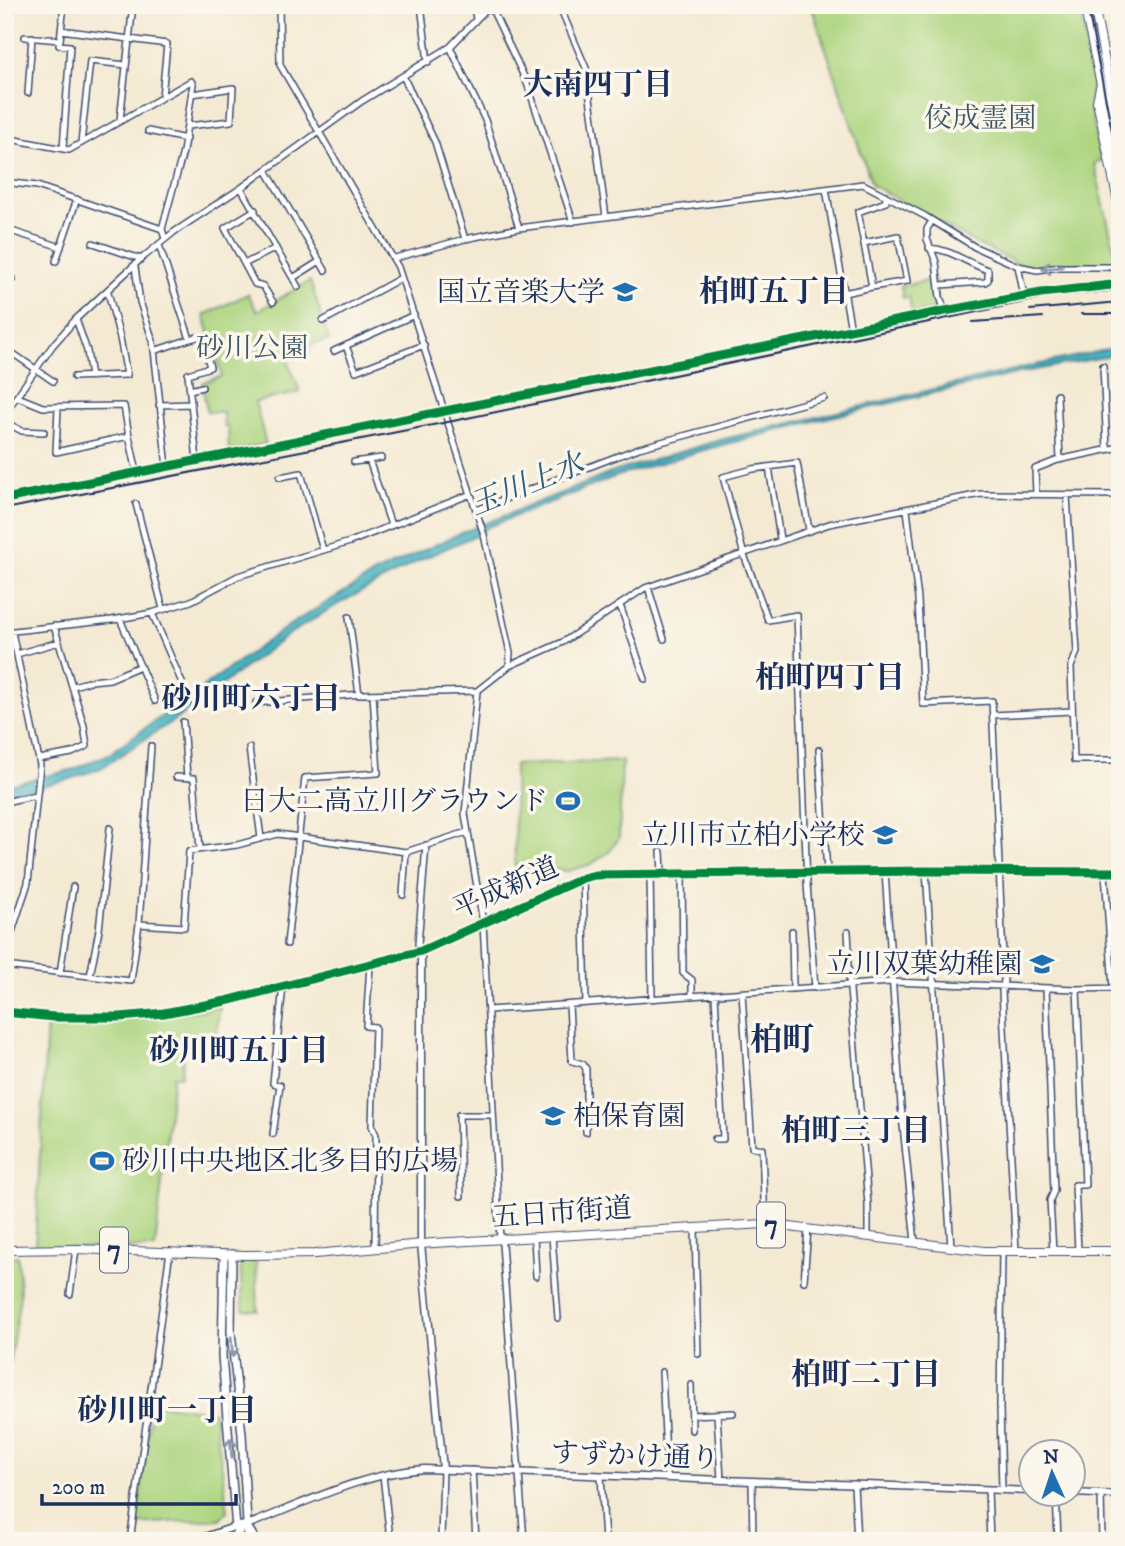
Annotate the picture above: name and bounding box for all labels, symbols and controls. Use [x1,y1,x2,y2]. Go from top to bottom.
district label: 大南四丁目 [523,67,673,104]
park label: 佼成霊園 [924,101,1036,136]
one-way arrow [1041,262,1063,275]
district label: 柏町五丁目 [699,274,849,311]
place label: 国立音楽大学 [437,275,605,310]
school or university icon: 国立音楽大学 [611,278,639,306]
park label: 砂川公園 [196,331,308,366]
water label: 玉川上水 [464,444,592,525]
district label: 柏町四丁目 [755,660,905,697]
district label: 砂川町六丁目 [161,681,341,718]
place label: 日大二高立川グラウンド [240,784,548,819]
sports icon: 日大二高立川グラウンド [554,787,582,815]
place label: 立川市立柏小学校 [641,818,865,853]
school or university icon: 立川市立柏小学校 [871,821,899,849]
street label: 平成新道 [448,849,564,927]
place label: 立川双葉幼稚園 [826,947,1022,982]
school or university icon: 立川双葉幼稚園 [1028,950,1056,978]
district label: 柏町 [750,1021,814,1061]
district label: 砂川町五丁目 [149,1033,329,1070]
place label: 柏保育園 [573,1099,685,1134]
school or university icon: 柏保育園 [539,1102,567,1130]
district label: 柏町三丁目 [781,1113,931,1150]
place label: 砂川中央地区北多目的広場 [122,1144,458,1179]
sports icon: 砂川中央地区北多目的広場 [88,1147,116,1175]
street label: 五日市街道 [491,1191,633,1235]
road number: 7 [757,1202,785,1248]
road number: 7 [100,1228,128,1273]
one-way arrow [226,1335,239,1358]
district label: 柏町二丁目 [791,1357,941,1394]
district label: 砂川町一丁目 [77,1393,257,1430]
street label: すずかけ通り [550,1436,720,1476]
one-way arrow [224,1437,237,1460]
north arrow [1016,1438,1086,1508]
text: N [1043,1446,1060,1469]
scale bar [42,1462,236,1506]
text: 200 m [52,1475,105,1501]

